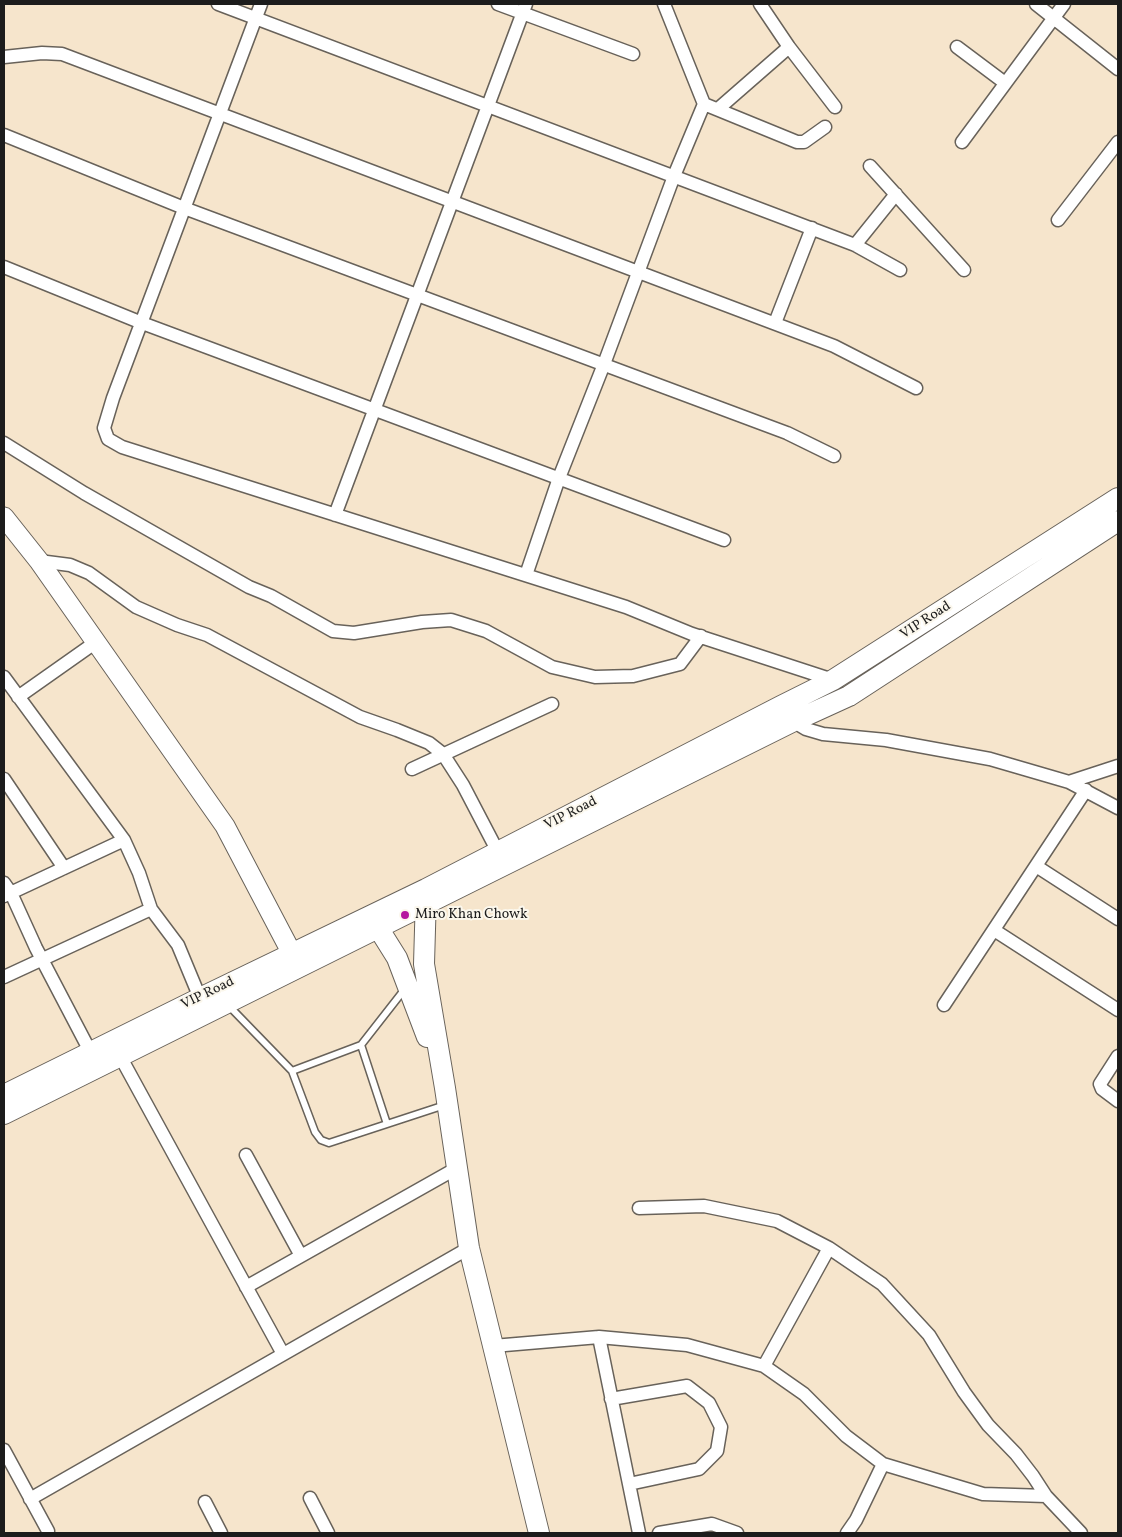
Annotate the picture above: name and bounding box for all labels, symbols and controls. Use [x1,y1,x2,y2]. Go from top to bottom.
street label: VIP Road [897,598,955,644]
street label: VIP Road [542,794,600,834]
place label: Miro Khan Chowk [415,907,528,923]
marker: Miro Khan Chowk [399,909,411,921]
street label: VIP Road [179,974,237,1014]

